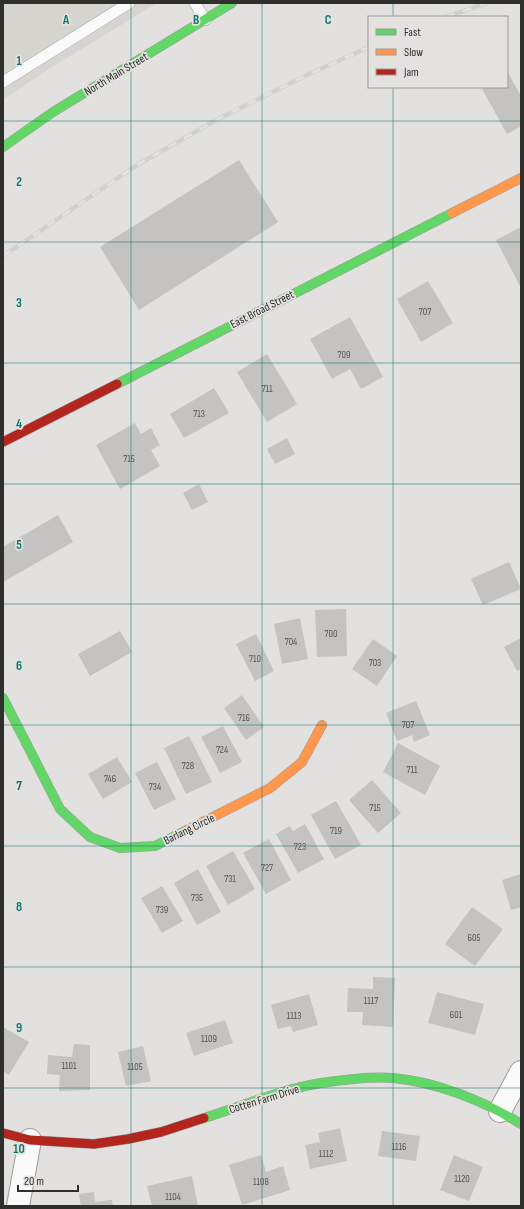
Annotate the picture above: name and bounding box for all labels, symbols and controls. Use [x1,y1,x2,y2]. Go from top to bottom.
text: A [62,12,70,28]
text: B [193,12,199,28]
text: C [325,12,332,28]
legend [368,16,508,88]
text: Fast [404,25,421,40]
text: Slow [404,45,423,60]
street label: North Main Street [82,49,151,99]
text: 1 [16,53,22,69]
text: Jam [403,65,419,80]
text: 2 [16,174,22,190]
street label: East Broad Street [228,287,297,332]
text: 3 [16,295,22,311]
house number: 707 [419,306,431,318]
house number: 709 [338,349,350,361]
house number: 711 [261,383,273,395]
house number: 713 [193,408,205,420]
text: 4 [16,416,22,432]
house number: 715 [123,453,135,465]
text: 5 [16,537,22,553]
house number: 700 [325,628,337,640]
house number: 704 [285,636,297,648]
house number: 710 [249,653,261,665]
house number: 703 [369,657,381,669]
text: 6 [16,658,22,674]
house number: 716 [238,712,250,724]
house number: 707 [402,719,414,731]
house number: 724 [216,744,228,756]
house number: 728 [182,760,194,772]
house number: 711 [406,764,418,776]
house number: 746 [104,773,116,785]
text: 7 [16,778,22,794]
house number: 734 [149,781,161,793]
house number: 715 [369,802,381,814]
street label: Barlang Circle [161,811,218,848]
house number: 719 [330,825,342,837]
house number: 723 [294,841,306,853]
house number: 727 [261,862,273,874]
house number: 731 [224,873,236,885]
house number: 735 [191,892,203,904]
text: 8 [16,899,22,915]
house number: 739 [156,904,168,916]
house number: 605 [468,932,480,944]
house number: 1117 [364,995,378,1007]
house number: 601 [450,1009,463,1021]
house number: 1113 [287,1010,301,1022]
text: 9 [16,1020,22,1036]
house number: 1109 [201,1033,217,1045]
house number: 1101 [62,1060,77,1072]
house number: 1105 [127,1061,143,1073]
street label: Cotten Farm Drive [227,1082,301,1117]
text: 10 [13,1141,25,1157]
house number: 1116 [392,1141,406,1153]
house number: 1112 [319,1148,333,1160]
scale bar [18,1167,78,1193]
house number: 1120 [454,1173,470,1185]
text: 20 m [24,1174,44,1189]
house number: 1108 [253,1176,269,1188]
house number: 1104 [165,1191,181,1203]

